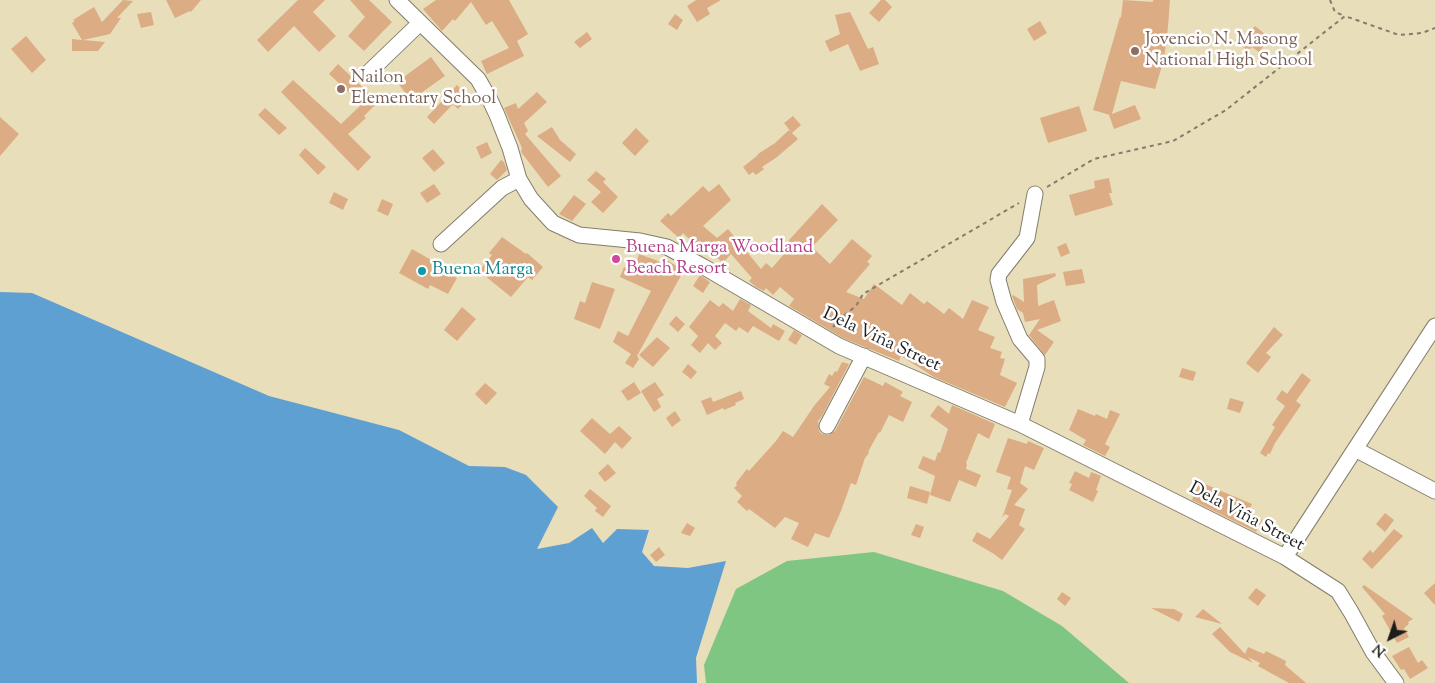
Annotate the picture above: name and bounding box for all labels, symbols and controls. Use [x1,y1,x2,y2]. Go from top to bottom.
place label: Jovencio N. Masong National High School [1145,30,1312,72]
marker: Jovencio N. Masong National High School [1129,45,1141,57]
place label: Nailon Elementary School [351,68,496,110]
marker: Nailon Elementary School [335,83,347,95]
place label: Buena Marga Woodland Beach Resort [626,238,813,280]
marker: Buena Marga Woodland Beach Resort [610,253,622,265]
place label: Buena Marga [432,260,533,282]
marker: Buena Marga [416,265,428,277]
street label: Dela Viña Street [819,304,943,378]
street label: Dela Viña Street [1185,479,1307,557]
north arrow [1365,613,1415,663]
text: N [1369,638,1391,661]

